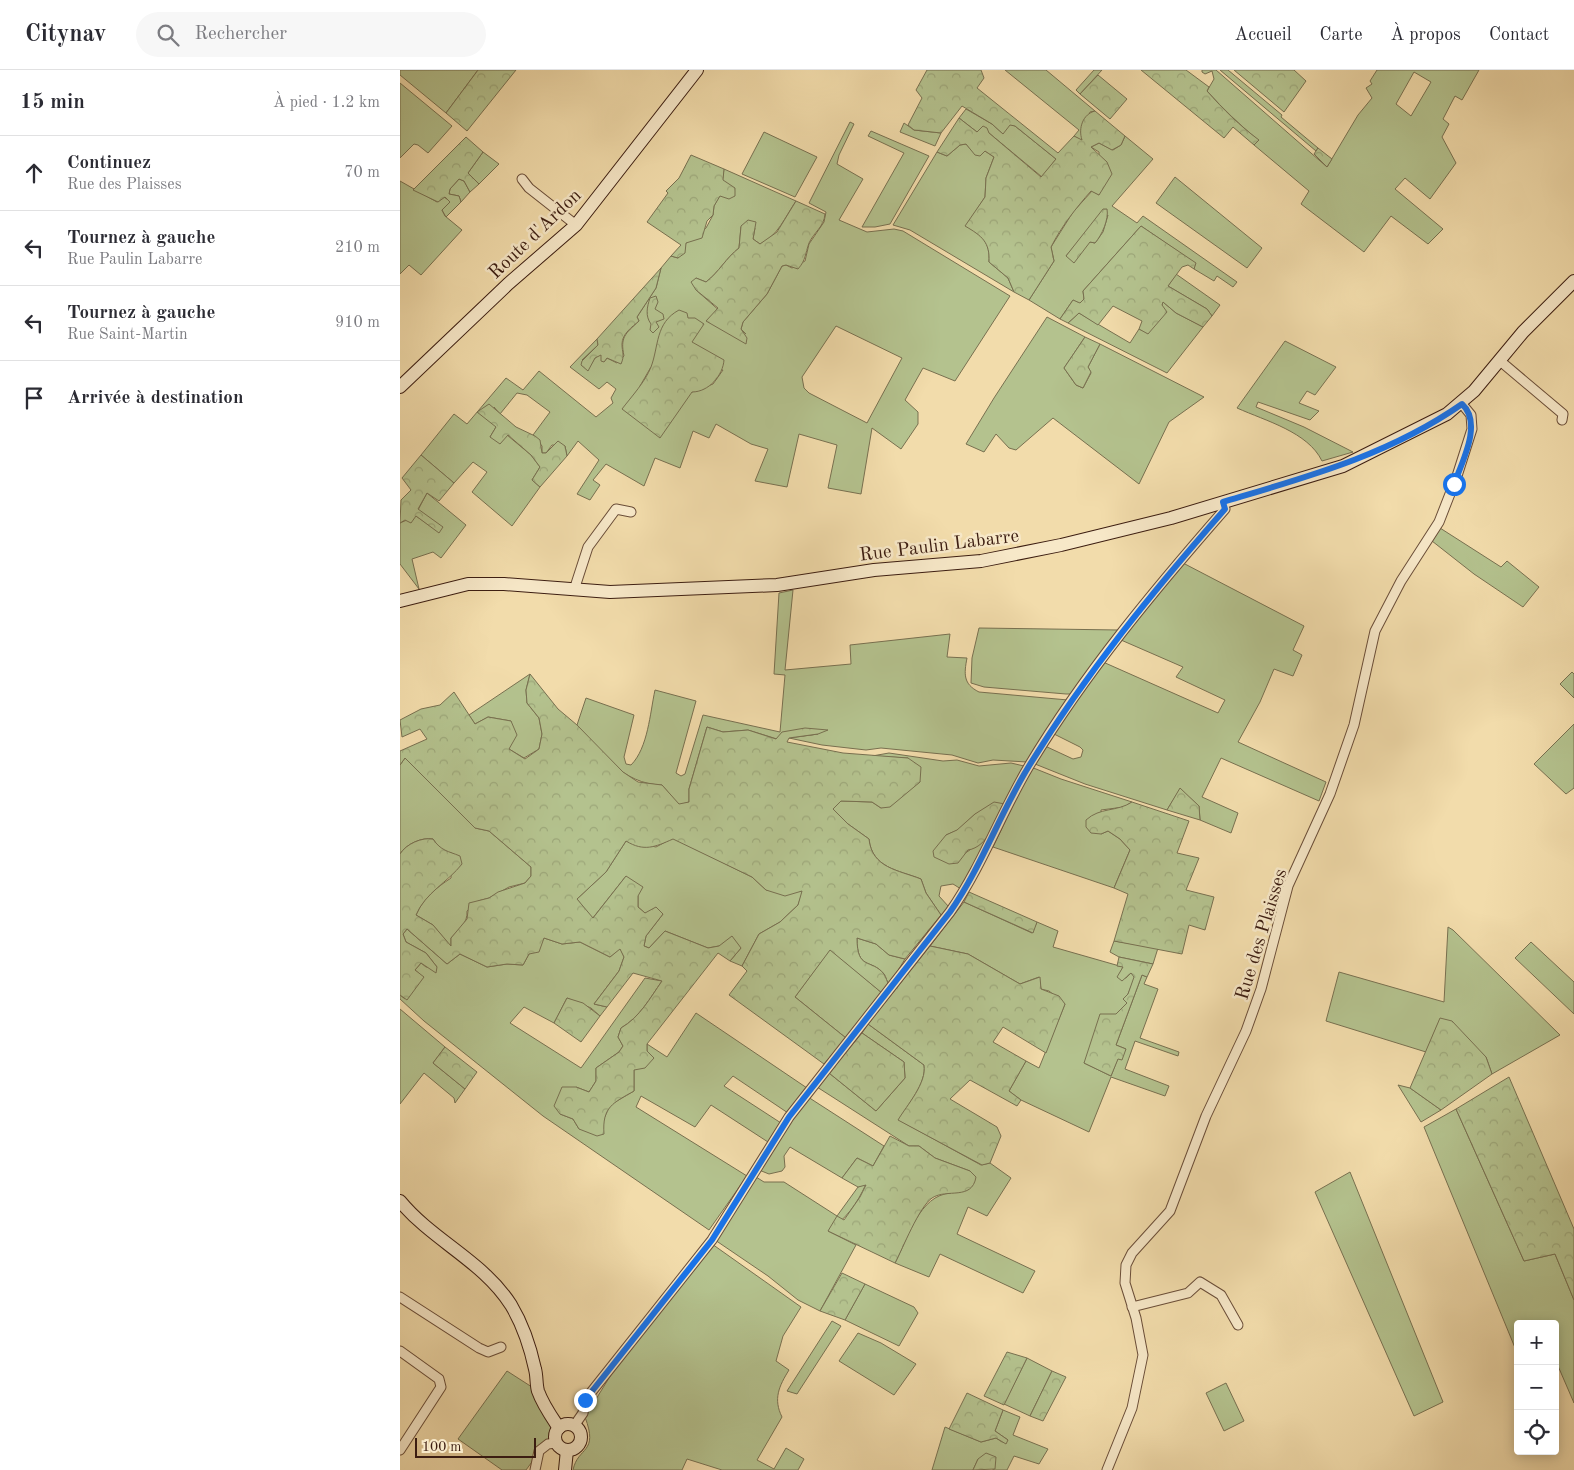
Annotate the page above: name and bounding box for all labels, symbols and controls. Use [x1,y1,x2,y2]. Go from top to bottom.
search box [136,12,486,57]
icon: search [154,21,182,49]
text: Citynav [25,23,106,47]
text: Rechercher [194,25,287,44]
text: Accueil [1234,26,1292,44]
text: Carte [1320,26,1362,44]
text: À propos [1390,26,1461,44]
text: Contact [1489,26,1549,44]
text: 15 min [20,92,85,113]
text: À pied · 1.2 km [273,95,380,111]
text: Continuez [67,154,151,173]
icon: ahead [20,159,48,187]
text: 70 m [344,165,380,181]
text: Rue des Plaisses [67,177,182,193]
street label: Route d'Ardon [486,186,586,283]
text: Tournez à gauche [67,229,215,248]
icon: left [20,234,48,262]
text: 210 m [335,240,380,256]
text: Rue Paulin Labarre [67,252,202,268]
text: Tournez à gauche [67,304,215,323]
icon: left [20,309,48,337]
text: 910 m [335,315,380,331]
text: Rue Saint-Martin [67,327,188,343]
icon: arrive [20,384,48,412]
text: Arrivée à destination [67,389,243,408]
route start [1443,473,1466,496]
street label: Rue Paulin Labarre [858,527,1020,566]
street label: Rue des Plaisses [1233,867,1291,1003]
map controls [1514,1320,1559,1455]
button: + [1514,1320,1559,1365]
button: − [1514,1365,1559,1410]
route end [574,1389,597,1412]
button: locate [1514,1410,1559,1455]
scale bar [415,1435,536,1458]
text: 100 m [422,1440,461,1454]

